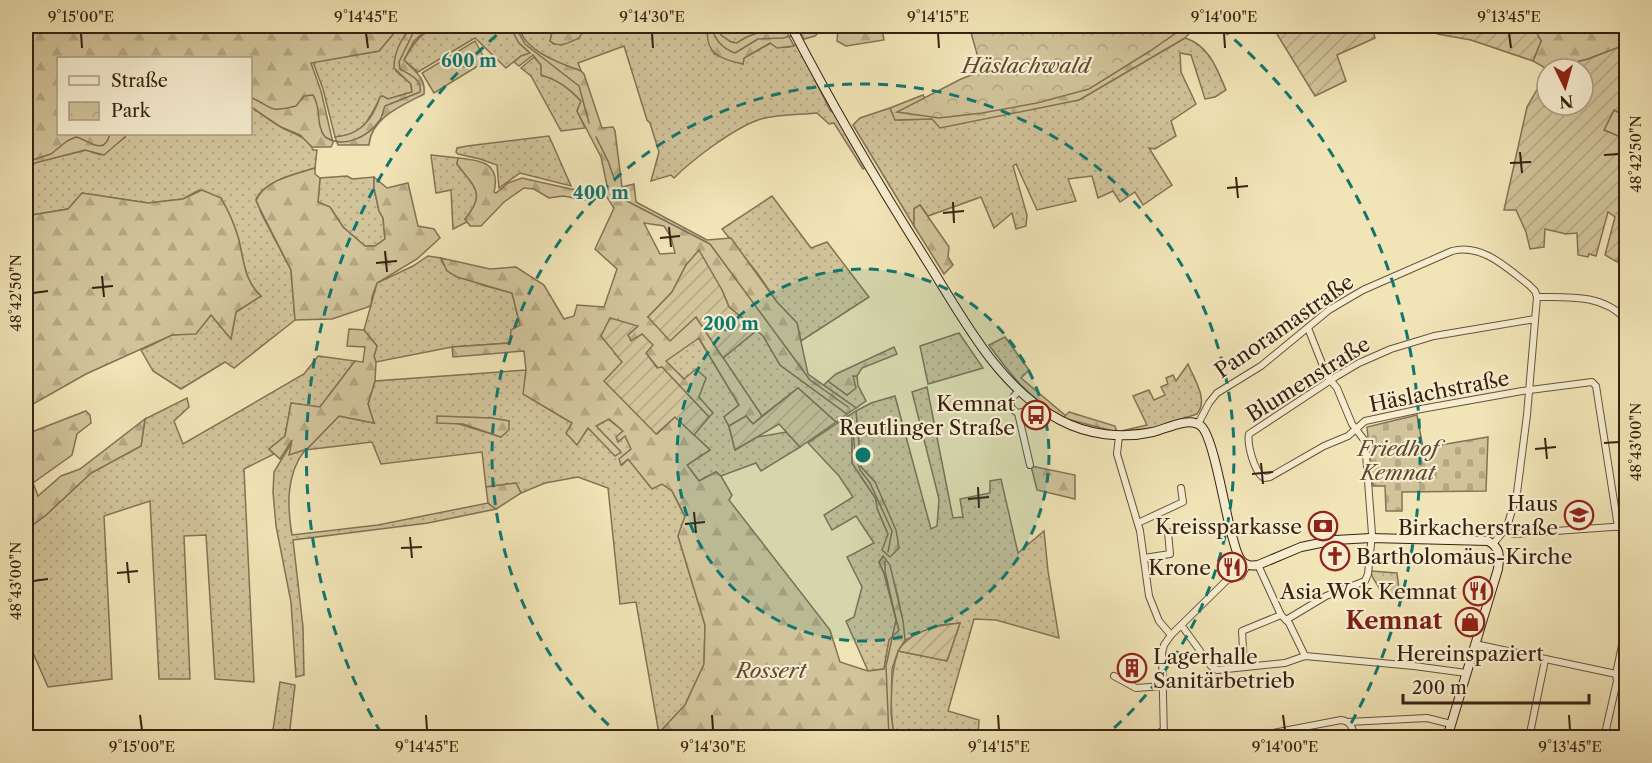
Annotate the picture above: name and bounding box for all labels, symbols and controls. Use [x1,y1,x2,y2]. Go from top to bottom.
text: 9°15'00"E [48,7,114,26]
text: 9°14'45"E [334,7,398,26]
text: 9°14'30"E [619,7,685,26]
text: 9°14'15"E [907,7,969,26]
text: 9°14'00"E [1191,7,1257,26]
text: 9°13'45"E [1477,7,1541,26]
text: 600 m [441,50,497,72]
park label: Häslachwald [960,53,1093,78]
legend [57,57,252,135]
north arrow [1535,57,1595,117]
text: Straße [111,70,168,92]
text: N [1558,91,1574,113]
text: Park [111,100,152,122]
text: 48°42'50"N [1626,115,1645,193]
text: 400 m [573,182,629,204]
text: 48°42'50"N [6,254,25,332]
street label: Panoramastraße [1210,269,1358,383]
text: 200 m [703,313,759,335]
street label: Blumenstraße [1242,331,1374,427]
street label: Häslachstraße [1367,365,1511,417]
place label: Kemnat Reutlinger Straße [839,391,1016,440]
bus stop icon: Kemnat Reutlinger Straße [1020,399,1052,431]
text: 48°43'00"N [1626,403,1645,481]
park label: Friedhof Kemnat [1356,436,1446,485]
centre of rings [853,445,873,465]
place label: Haus Birkacherstraße [1398,491,1558,540]
school or university icon: Haus Birkacherstraße [1563,499,1595,531]
bank icon: Kreissparkasse [1307,510,1339,542]
place label: Kreissparkasse [1155,514,1302,539]
church icon: Bartholomäus-Kirche [1319,540,1351,572]
text: 48°43'00"N [6,542,25,620]
place label: Bartholomäus-Kirche [1356,544,1573,569]
restaurant icon: Krone [1216,551,1248,583]
place label: Krone [1148,555,1211,580]
restaurant icon: Asia Wok Kemnat [1462,575,1494,607]
place label: Asia Wok Kemnat [1279,579,1458,604]
district label: Kemnat [1346,606,1443,635]
shop icon: Hereinspaziert [1454,606,1486,638]
place label: Hereinspaziert [1396,641,1544,666]
place label: Lagerhalle Sanitärbetrieb [1153,644,1295,693]
building icon: Lagerhalle Sanitärbetrieb [1116,652,1148,684]
park label: Rossert [734,658,808,683]
scale bar [1403,667,1589,705]
text: 200 m [1412,677,1467,699]
text: 9°15'00"E [109,737,175,756]
text: 9°14'45"E [395,737,459,756]
text: 9°14'30"E [680,737,746,756]
text: 9°14'15"E [968,737,1030,756]
text: 9°14'00"E [1252,737,1318,756]
text: 9°13'45"E [1538,737,1602,756]

